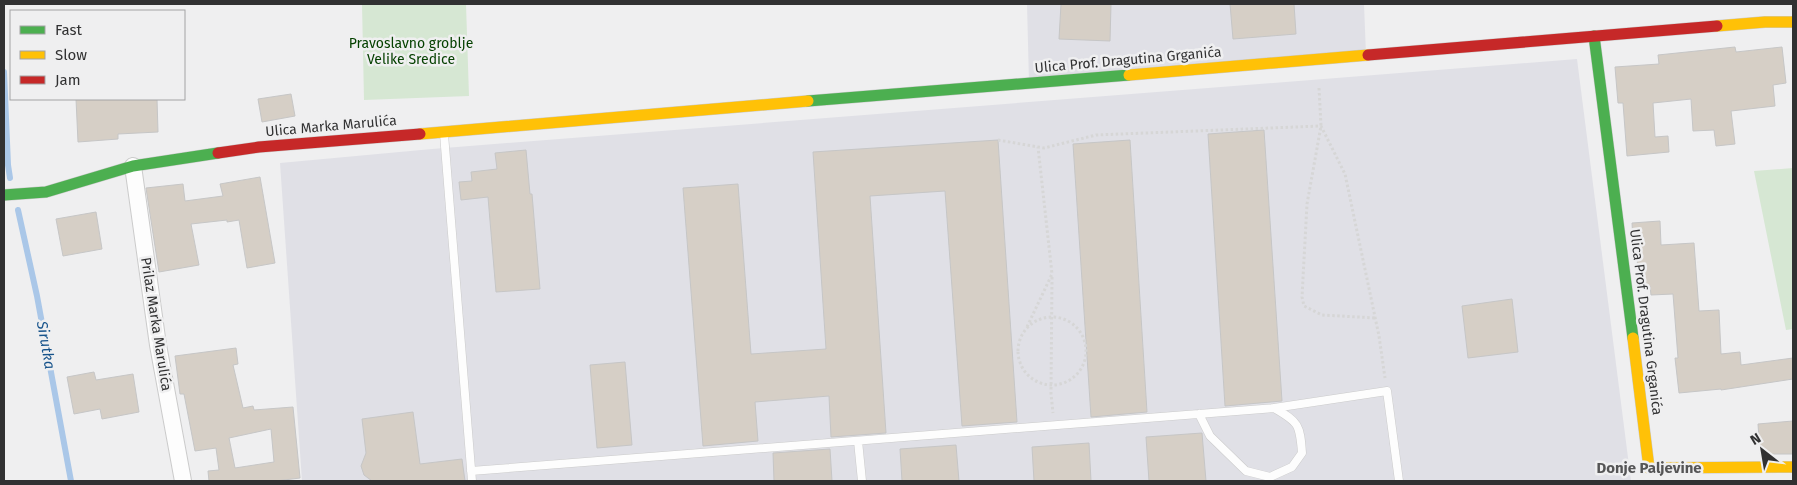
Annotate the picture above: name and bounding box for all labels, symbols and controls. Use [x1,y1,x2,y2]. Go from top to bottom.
legend [10,10,185,100]
text: Fast [55,21,82,39]
park label: Pravoslavno groblje Velike Sredice [349,35,473,68]
street label: Ulica Prof. Dragutina Grganića [1034,43,1222,77]
text: Slow [55,46,87,64]
text: Jam [55,71,81,89]
street label: Ulica Marka Marulića [265,112,397,140]
street label: Ulica Prof. Dragutina Grganića [1626,228,1666,416]
street label: Prilaz Marka Marulića [137,256,175,392]
water label: Sirutka [33,318,59,371]
north arrow [1737,425,1787,475]
text: N [1747,430,1764,449]
district label: Donje Paljevine [1596,459,1702,477]

